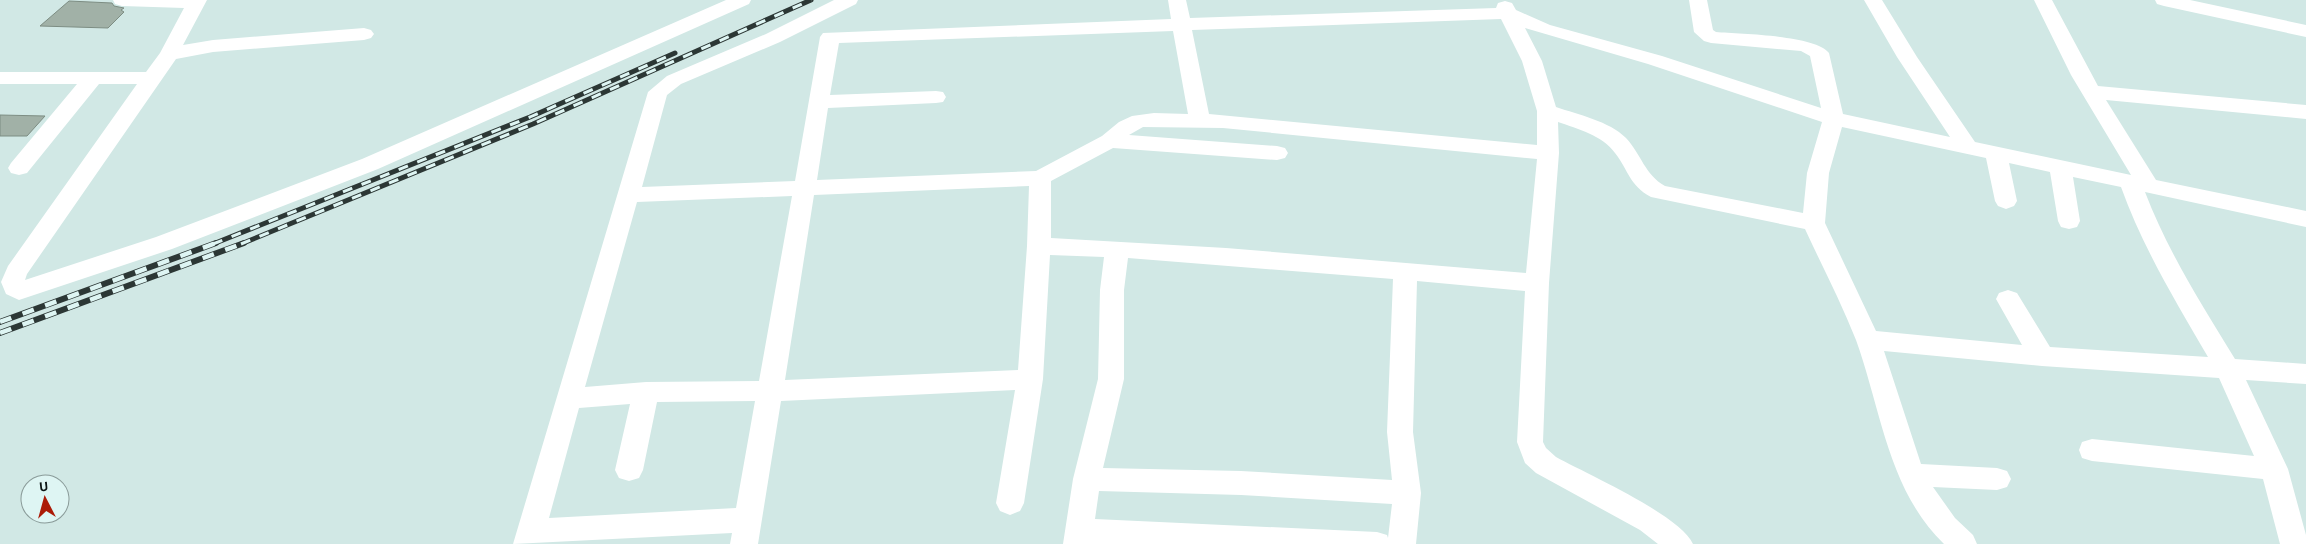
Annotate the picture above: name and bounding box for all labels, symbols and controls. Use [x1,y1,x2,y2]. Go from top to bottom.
north arrow [20,474,70,524]
text: U [39,480,49,494]

